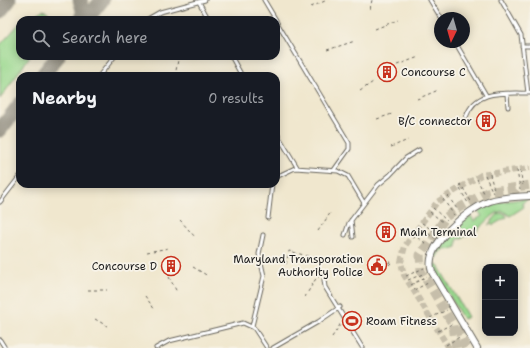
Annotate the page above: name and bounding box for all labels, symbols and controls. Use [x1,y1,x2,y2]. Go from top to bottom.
north arrow [434,12,470,48]
search box [16,16,280,60]
icon: search [30,27,52,49]
text: Search here [62,28,148,48]
building icon: Concourse C [376,61,398,83]
place label: Concourse C [401,65,466,80]
text: Nearby [32,87,97,109]
text: 0 results [208,90,264,107]
building icon: B/C connector [475,110,497,132]
place label: B/C connector [398,114,472,129]
building icon: Main Terminal [375,221,397,243]
place label: Main Terminal [400,225,477,240]
place label: Maryland Transporation Authority Police [233,252,363,280]
public building icon: Maryland Transporation Authority Police [366,254,388,276]
building icon: Concourse D [160,255,182,277]
place label: Concourse D [92,259,157,274]
map controls [482,264,518,336]
button: + [482,264,518,300]
button: − [482,300,518,336]
sports icon: Roam Fitness [341,310,363,332]
place label: Roam Fitness [366,314,437,329]

